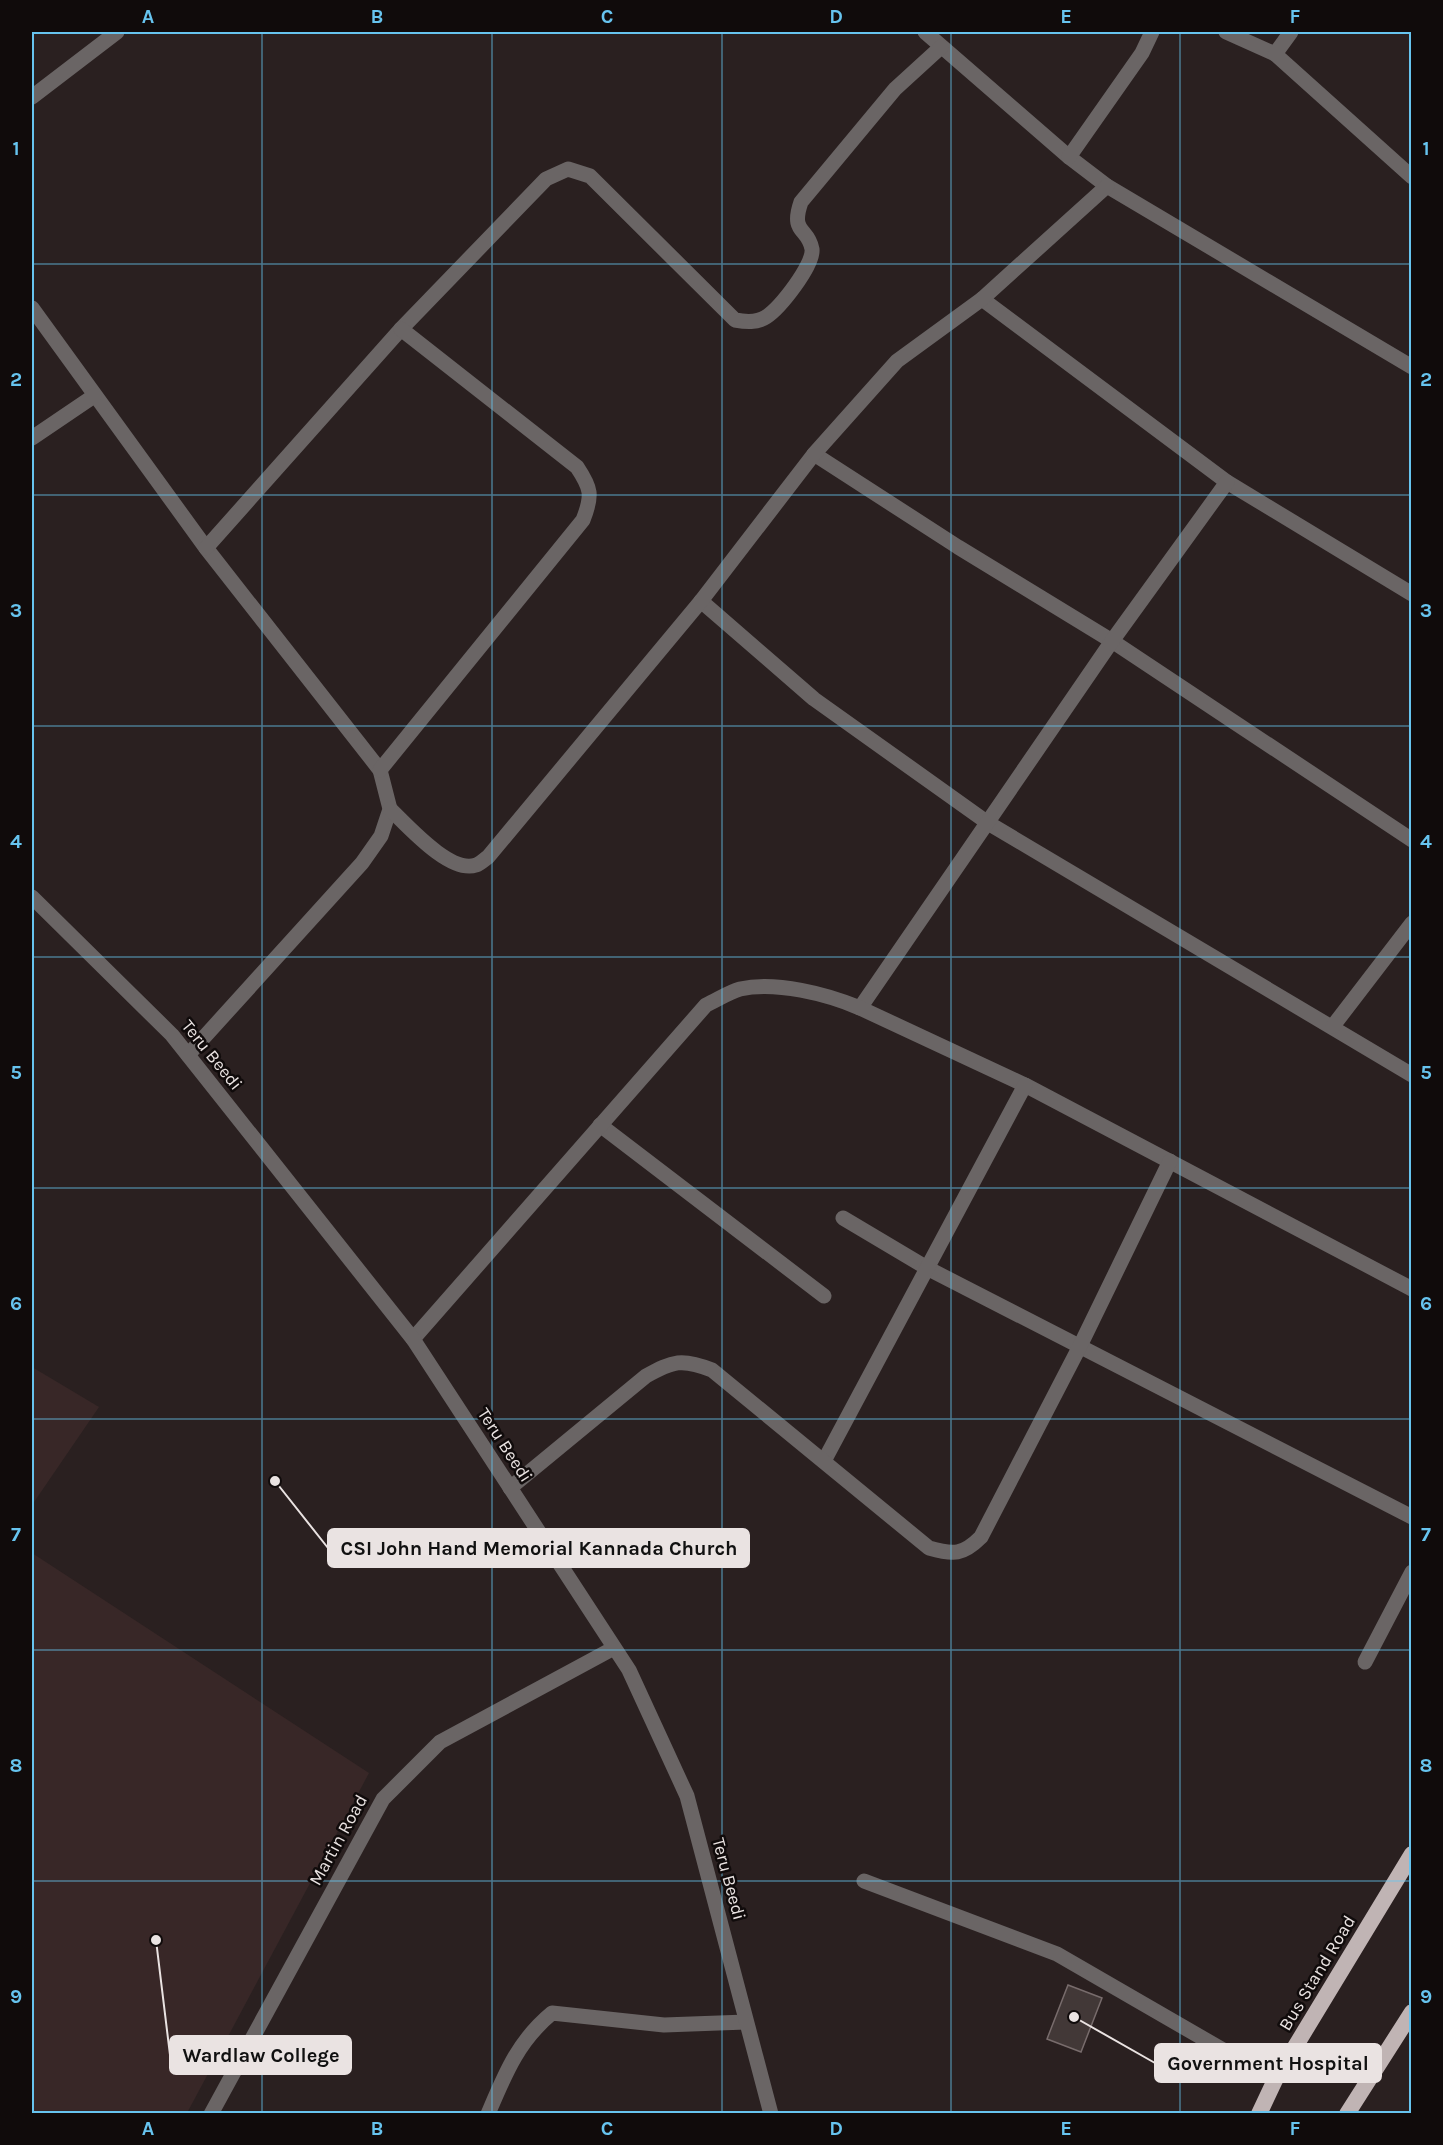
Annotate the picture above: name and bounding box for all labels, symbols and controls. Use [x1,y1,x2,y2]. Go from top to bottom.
text: A [142,5,155,28]
text: B [371,5,383,28]
text: C [601,5,613,28]
text: D [829,5,843,28]
text: E [1060,5,1072,28]
text: F [1290,5,1301,28]
text: 1 [12,137,20,160]
text: 1 [1422,137,1430,160]
text: 2 [10,368,22,391]
text: 2 [1420,368,1432,391]
text: 3 [10,599,22,622]
text: 3 [1420,599,1432,622]
text: 4 [10,830,22,853]
text: 4 [1420,830,1432,853]
street label: Teru Beedi [177,1015,247,1095]
text: 5 [10,1061,22,1084]
text: 5 [1420,1061,1432,1084]
text: 6 [10,1292,22,1315]
text: 6 [1420,1292,1432,1315]
street label: Teru Beedi [473,1404,537,1486]
text: 7 [11,1523,21,1546]
text: 7 [1421,1523,1431,1546]
callout: CSI John Hand Memorial Kannada Church [328,1529,749,1567]
text: CSI John Hand Memorial Kannada Church [340,1537,738,1560]
text: 8 [10,1754,22,1777]
text: 8 [1420,1754,1432,1777]
street label: Martin Road [304,1791,372,1889]
street label: Teru Beedi [707,1835,751,1923]
street label: Bus Stand Road [1274,1911,1360,2035]
text: 9 [10,1985,22,2008]
text: 9 [1420,1985,1432,2008]
callout: Wardlaw College [170,2036,351,2074]
text: Wardlaw College [183,2044,339,2067]
callout: Government Hospital [1155,2044,1381,2082]
text: Government Hospital [1167,2052,1369,2075]
text: A [142,2117,155,2140]
text: B [371,2117,383,2140]
text: C [601,2117,613,2140]
text: D [829,2117,843,2140]
text: E [1060,2117,1072,2140]
text: F [1290,2117,1301,2140]

